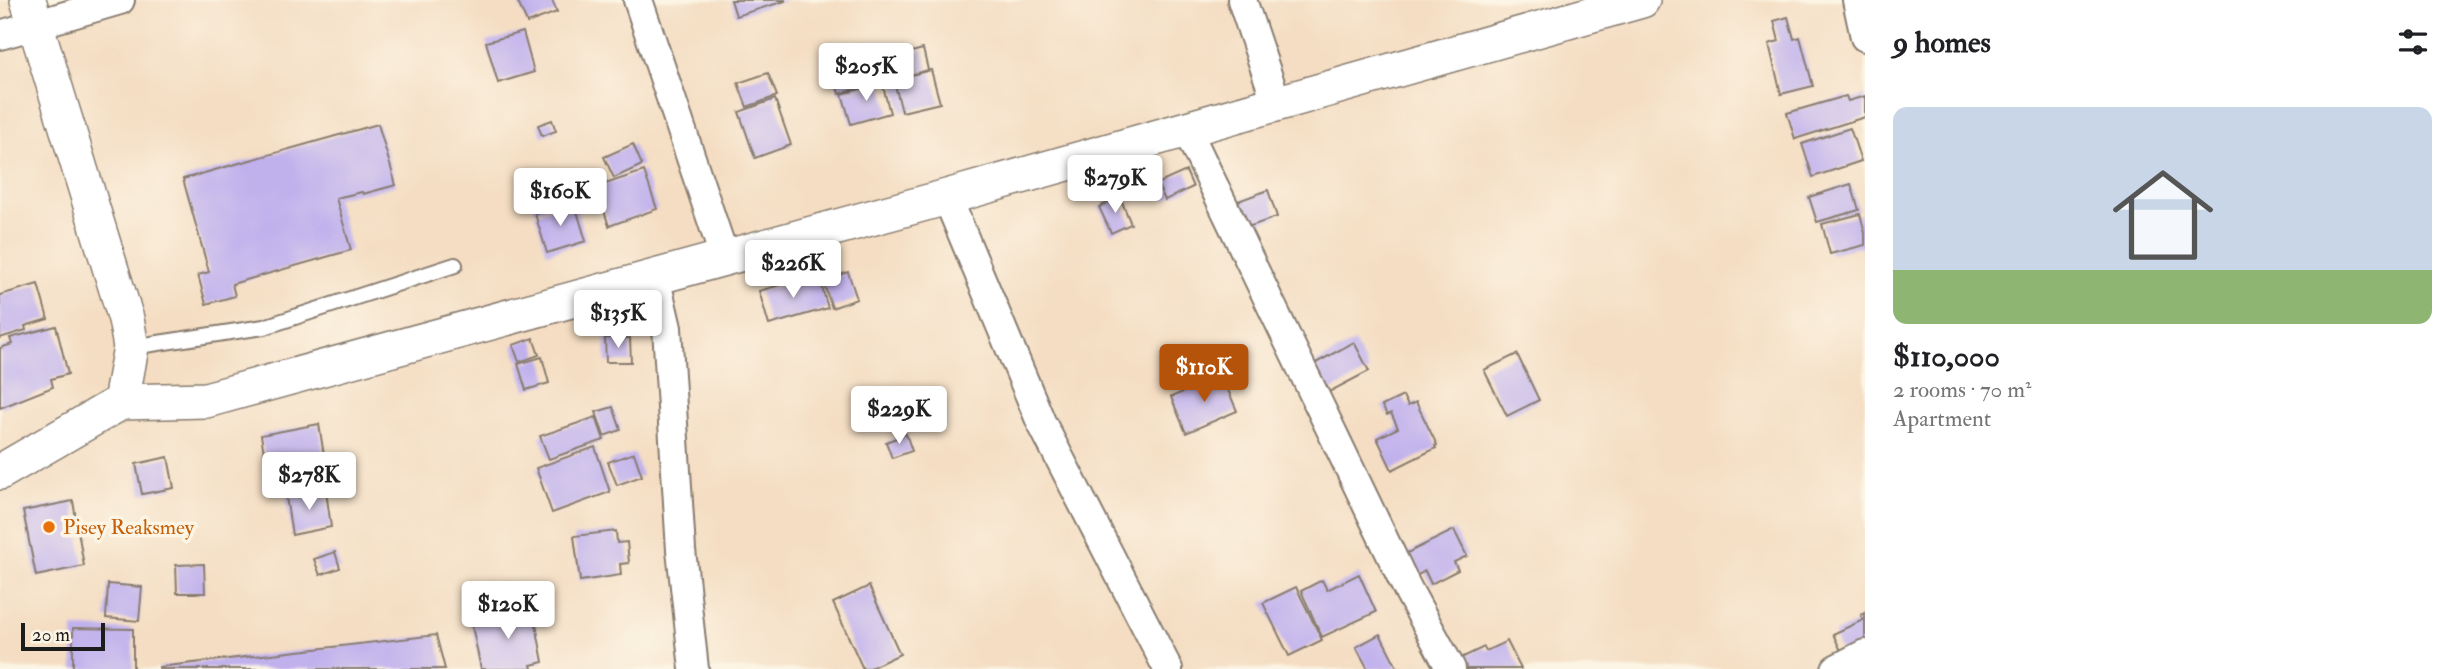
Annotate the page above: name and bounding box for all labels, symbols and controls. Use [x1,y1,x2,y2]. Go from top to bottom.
icon: filters [2394,23,2432,61]
text: 9 homes [1893,24,1991,61]
pin: $205K [817,43,915,103]
text: $205K [835,51,897,80]
icon: home [2100,152,2226,278]
pin: $279K [1066,156,1164,215]
text: $279K [1083,163,1147,192]
pin: $160K [511,168,609,228]
text: $160K [530,176,590,205]
pin: $226K [744,240,842,300]
text: $226K [761,248,825,277]
pin: $135K [569,290,667,350]
text: $135K [590,298,646,327]
text: $110,000 [1893,338,2000,375]
pin: $110K [1155,344,1253,404]
text: $110K [1175,352,1233,381]
text: 2 rooms · 70 m² [1893,375,2032,404]
pin: $229K [850,386,948,446]
text: $229K [867,394,931,423]
text: Apartment [1893,404,1991,433]
pin: $278K [260,452,358,512]
text: $278K [278,460,340,489]
place label: Pisey Reaksmey [63,514,195,541]
marker: Pisey Reaksmey [41,519,57,535]
pin: $120K [459,582,557,641]
text: $120K [478,589,538,618]
scale bar [21,620,105,652]
text: 20 m [32,623,70,647]

